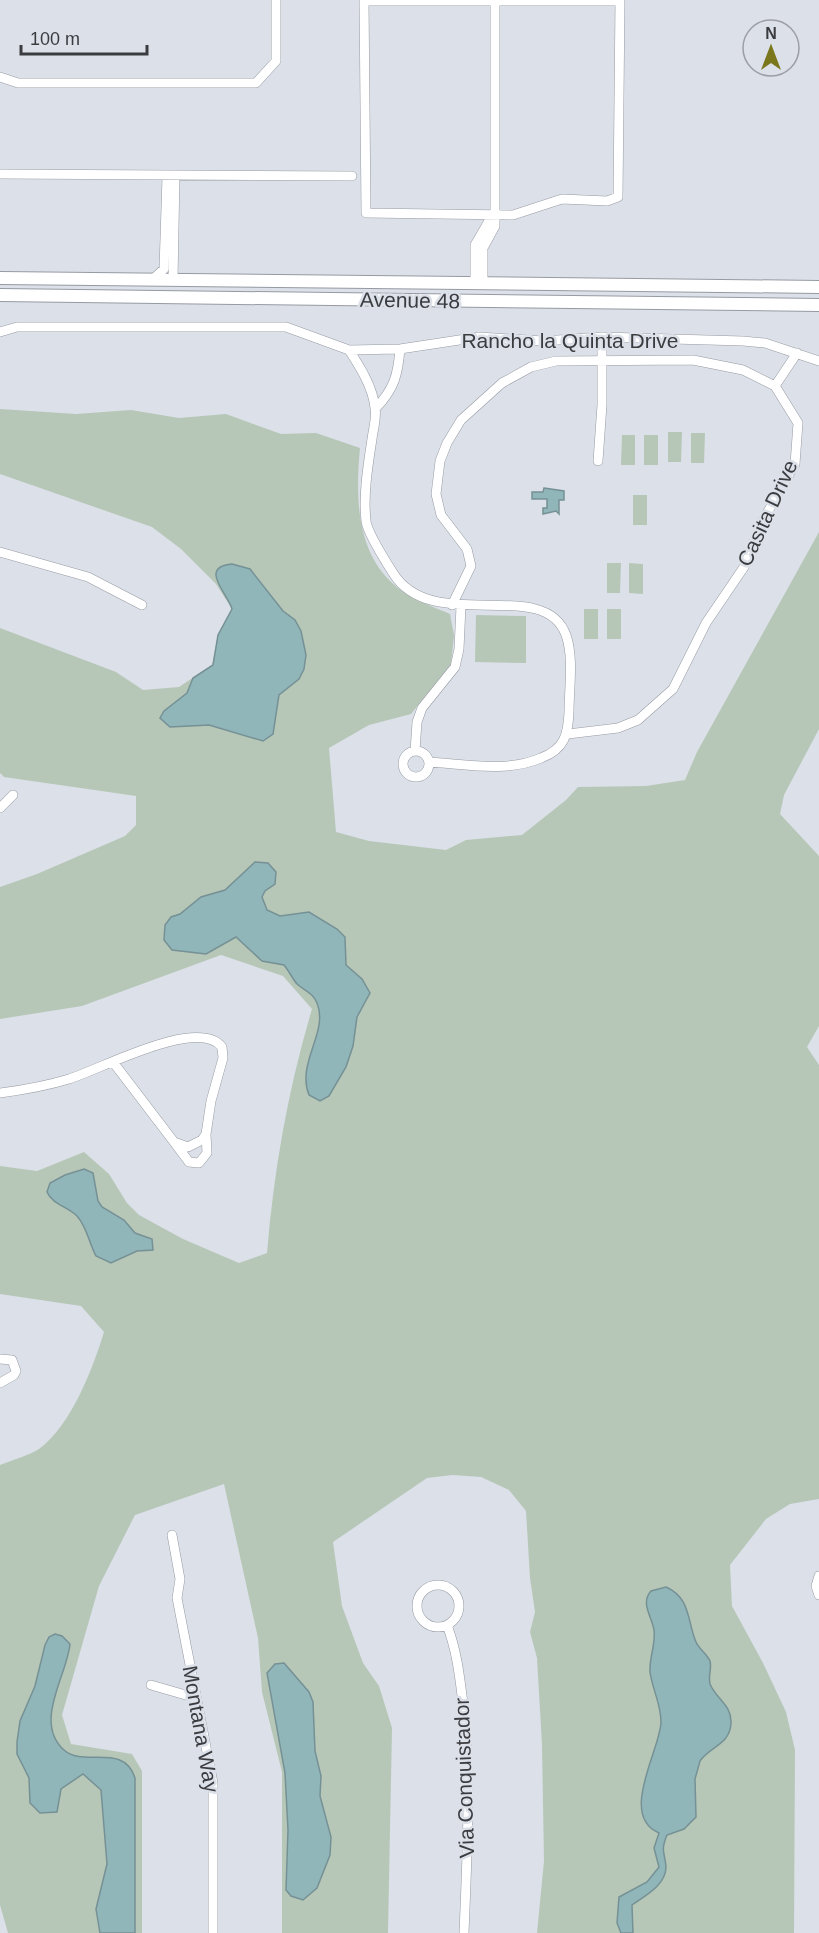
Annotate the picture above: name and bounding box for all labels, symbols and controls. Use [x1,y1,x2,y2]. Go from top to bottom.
scale bar [21,18,147,56]
north arrow [741,18,801,78]
text: N [765,25,777,42]
text: 100 m [30,29,80,49]
street label: Avenue 48 [360,288,460,312]
street label: Rancho la Quinta Drive [461,329,679,352]
street label: Casita Drive [732,456,802,570]
street label: Montana Way [178,1664,224,1795]
street label: Via Conquistador [450,1697,478,1859]

